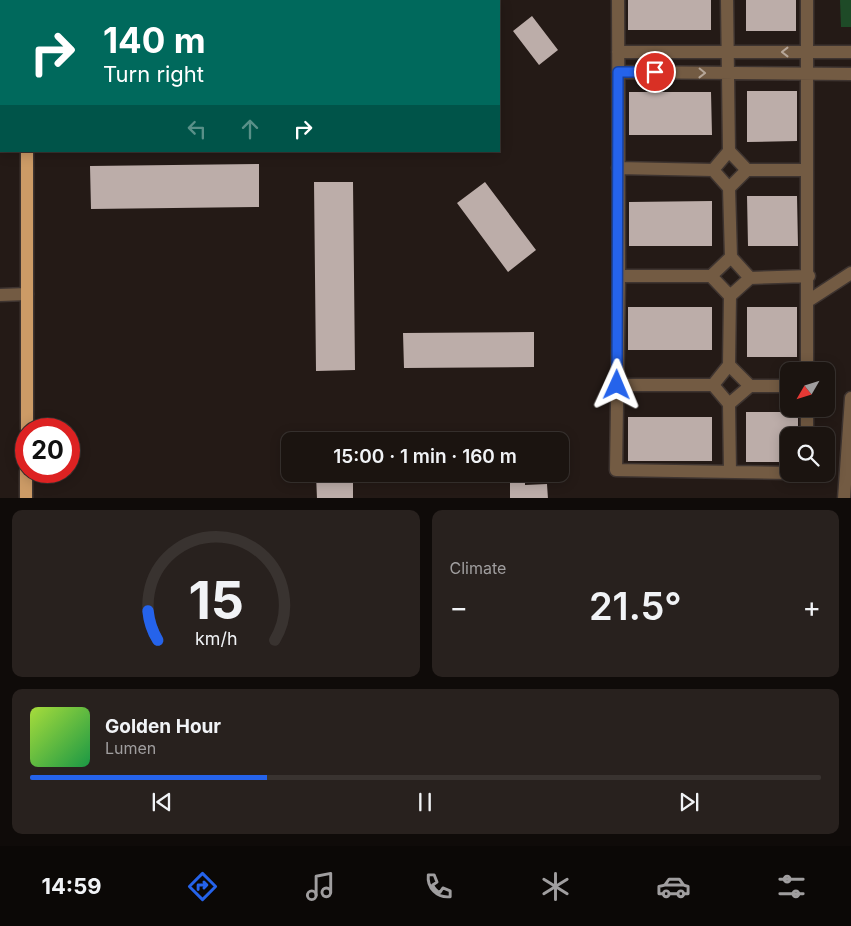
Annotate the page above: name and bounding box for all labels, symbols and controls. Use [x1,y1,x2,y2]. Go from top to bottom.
text: 140 m [103,19,206,61]
icon: right [20,20,85,85]
one-way arrow [781,47,788,57]
pin [634,51,676,93]
icon: arrive [641,58,669,86]
text: Turn right [103,61,204,87]
one-way arrow [698,67,706,78]
icon: left [183,115,211,143]
icon: ahead [236,115,264,143]
icon: right [289,115,317,143]
position arrow [590,358,642,410]
north arrow [780,362,835,418]
map controls [780,362,835,482]
speed limit sign: 20 [15,418,80,483]
button: search [780,427,835,482]
text: 15:00 · 1 min · 160 m [333,445,517,468]
text: Climate [450,558,506,578]
text: 15 [188,569,244,632]
text: 21.5° [589,583,682,629]
text: − [450,590,468,624]
text: + [802,590,821,624]
text: km/h [195,628,237,649]
text: Golden Hour [105,715,221,738]
text: Lumen [105,738,156,758]
icon: previous [148,788,176,816]
icon: pause [411,788,439,816]
icon: next [675,788,703,816]
icon: directions [185,869,220,904]
icon: music [303,869,338,904]
icon: phone [421,869,456,904]
icon: climate [538,869,573,904]
icon: car [656,869,691,904]
icon: filters [774,869,809,904]
text: 14:59 [41,873,102,899]

